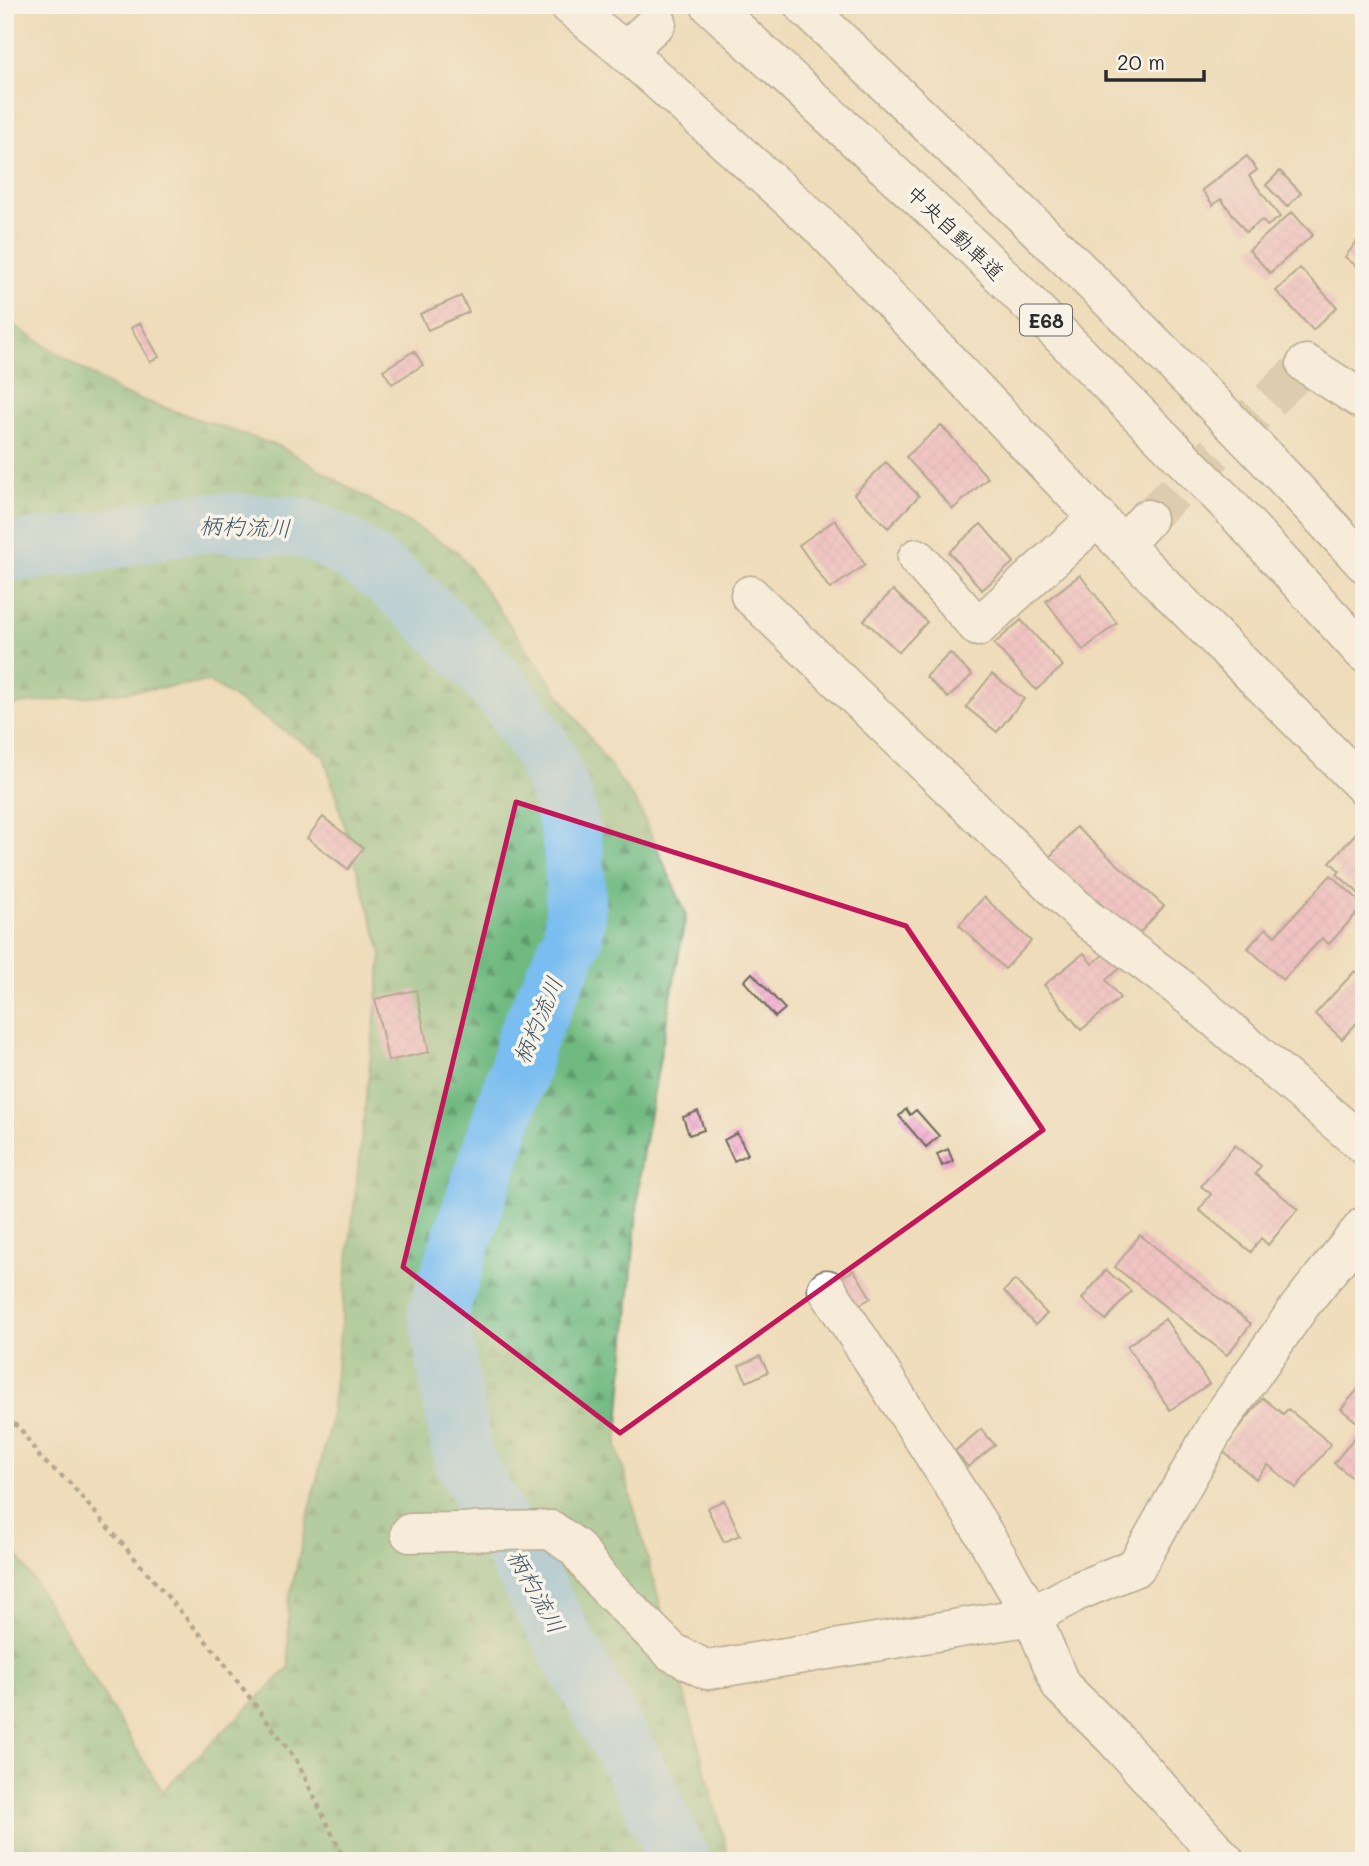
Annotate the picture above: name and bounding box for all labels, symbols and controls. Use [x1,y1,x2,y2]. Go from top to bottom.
scale bar [1106,38,1204,82]
text: 20 m [1117,48,1165,75]
street label: 中央自動車道 [901,179,1011,285]
road number: E68 [1020,304,1072,336]
water label: 柄杓流川 [199,509,291,543]
water label: 柄杓流川 [505,972,569,1068]
water label: 柄杓流川 [502,1543,572,1639]

